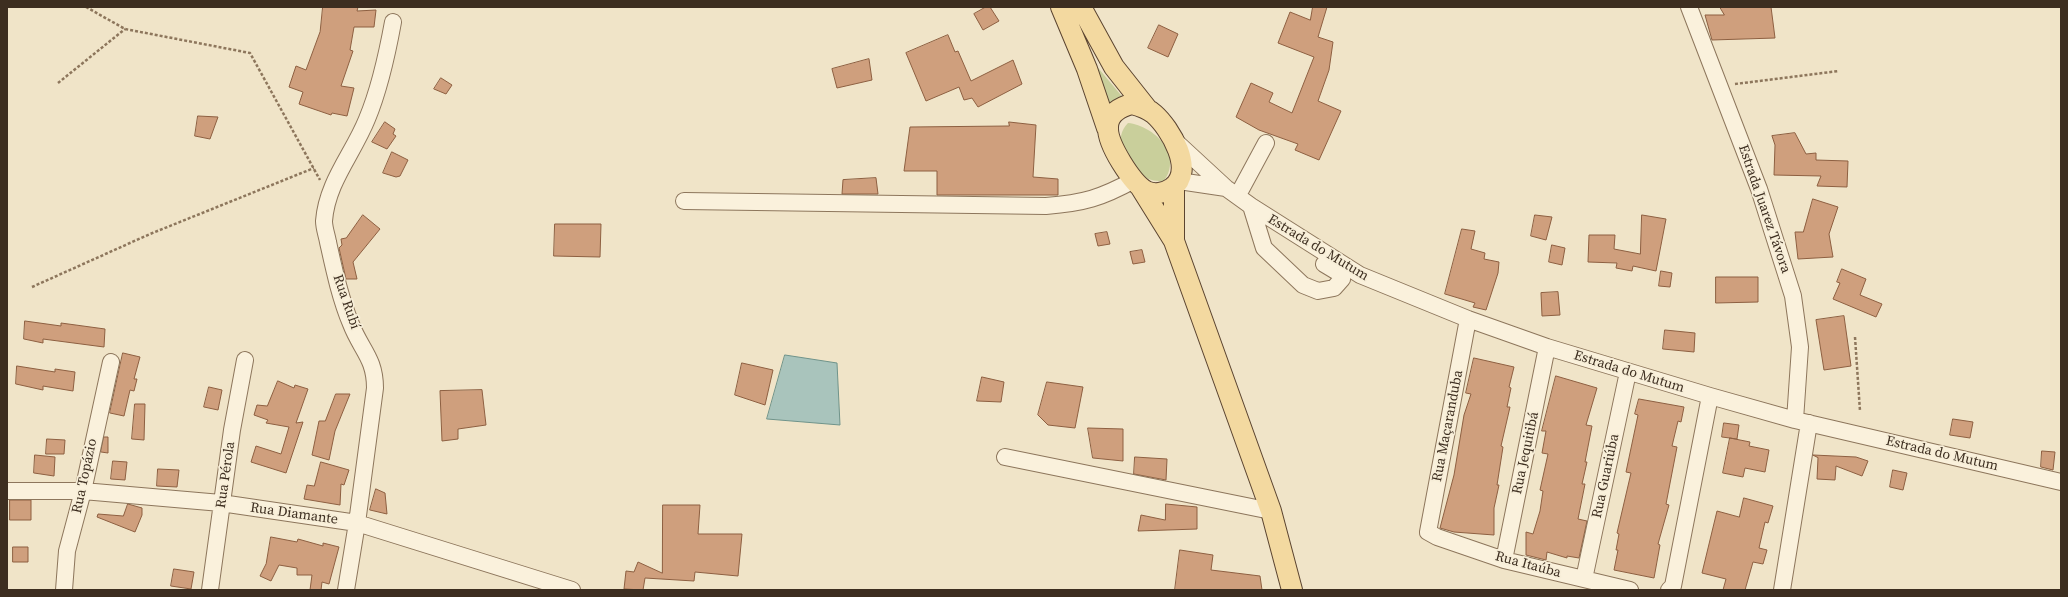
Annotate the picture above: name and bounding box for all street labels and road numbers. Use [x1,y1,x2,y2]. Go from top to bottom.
street label: Estrada Juarez Távora [1734,143,1794,275]
street label: Estrada do Mutum [1264,211,1372,285]
street label: Rua Rubí [329,272,363,332]
street label: Estrada do Mutum [1572,347,1686,397]
street label: Rua Maçaranduba [1429,369,1467,483]
street label: Rua Jequitibá [1509,410,1543,496]
street label: Rua Guariúba [1589,432,1623,520]
street label: Estrada do Mutum [1884,433,2000,475]
street label: Rua Topázio [69,437,101,515]
street label: Rua Pérola [213,441,239,509]
street label: Rua Diamante [249,500,339,528]
street label: Rua Itaúba [1493,548,1563,582]

